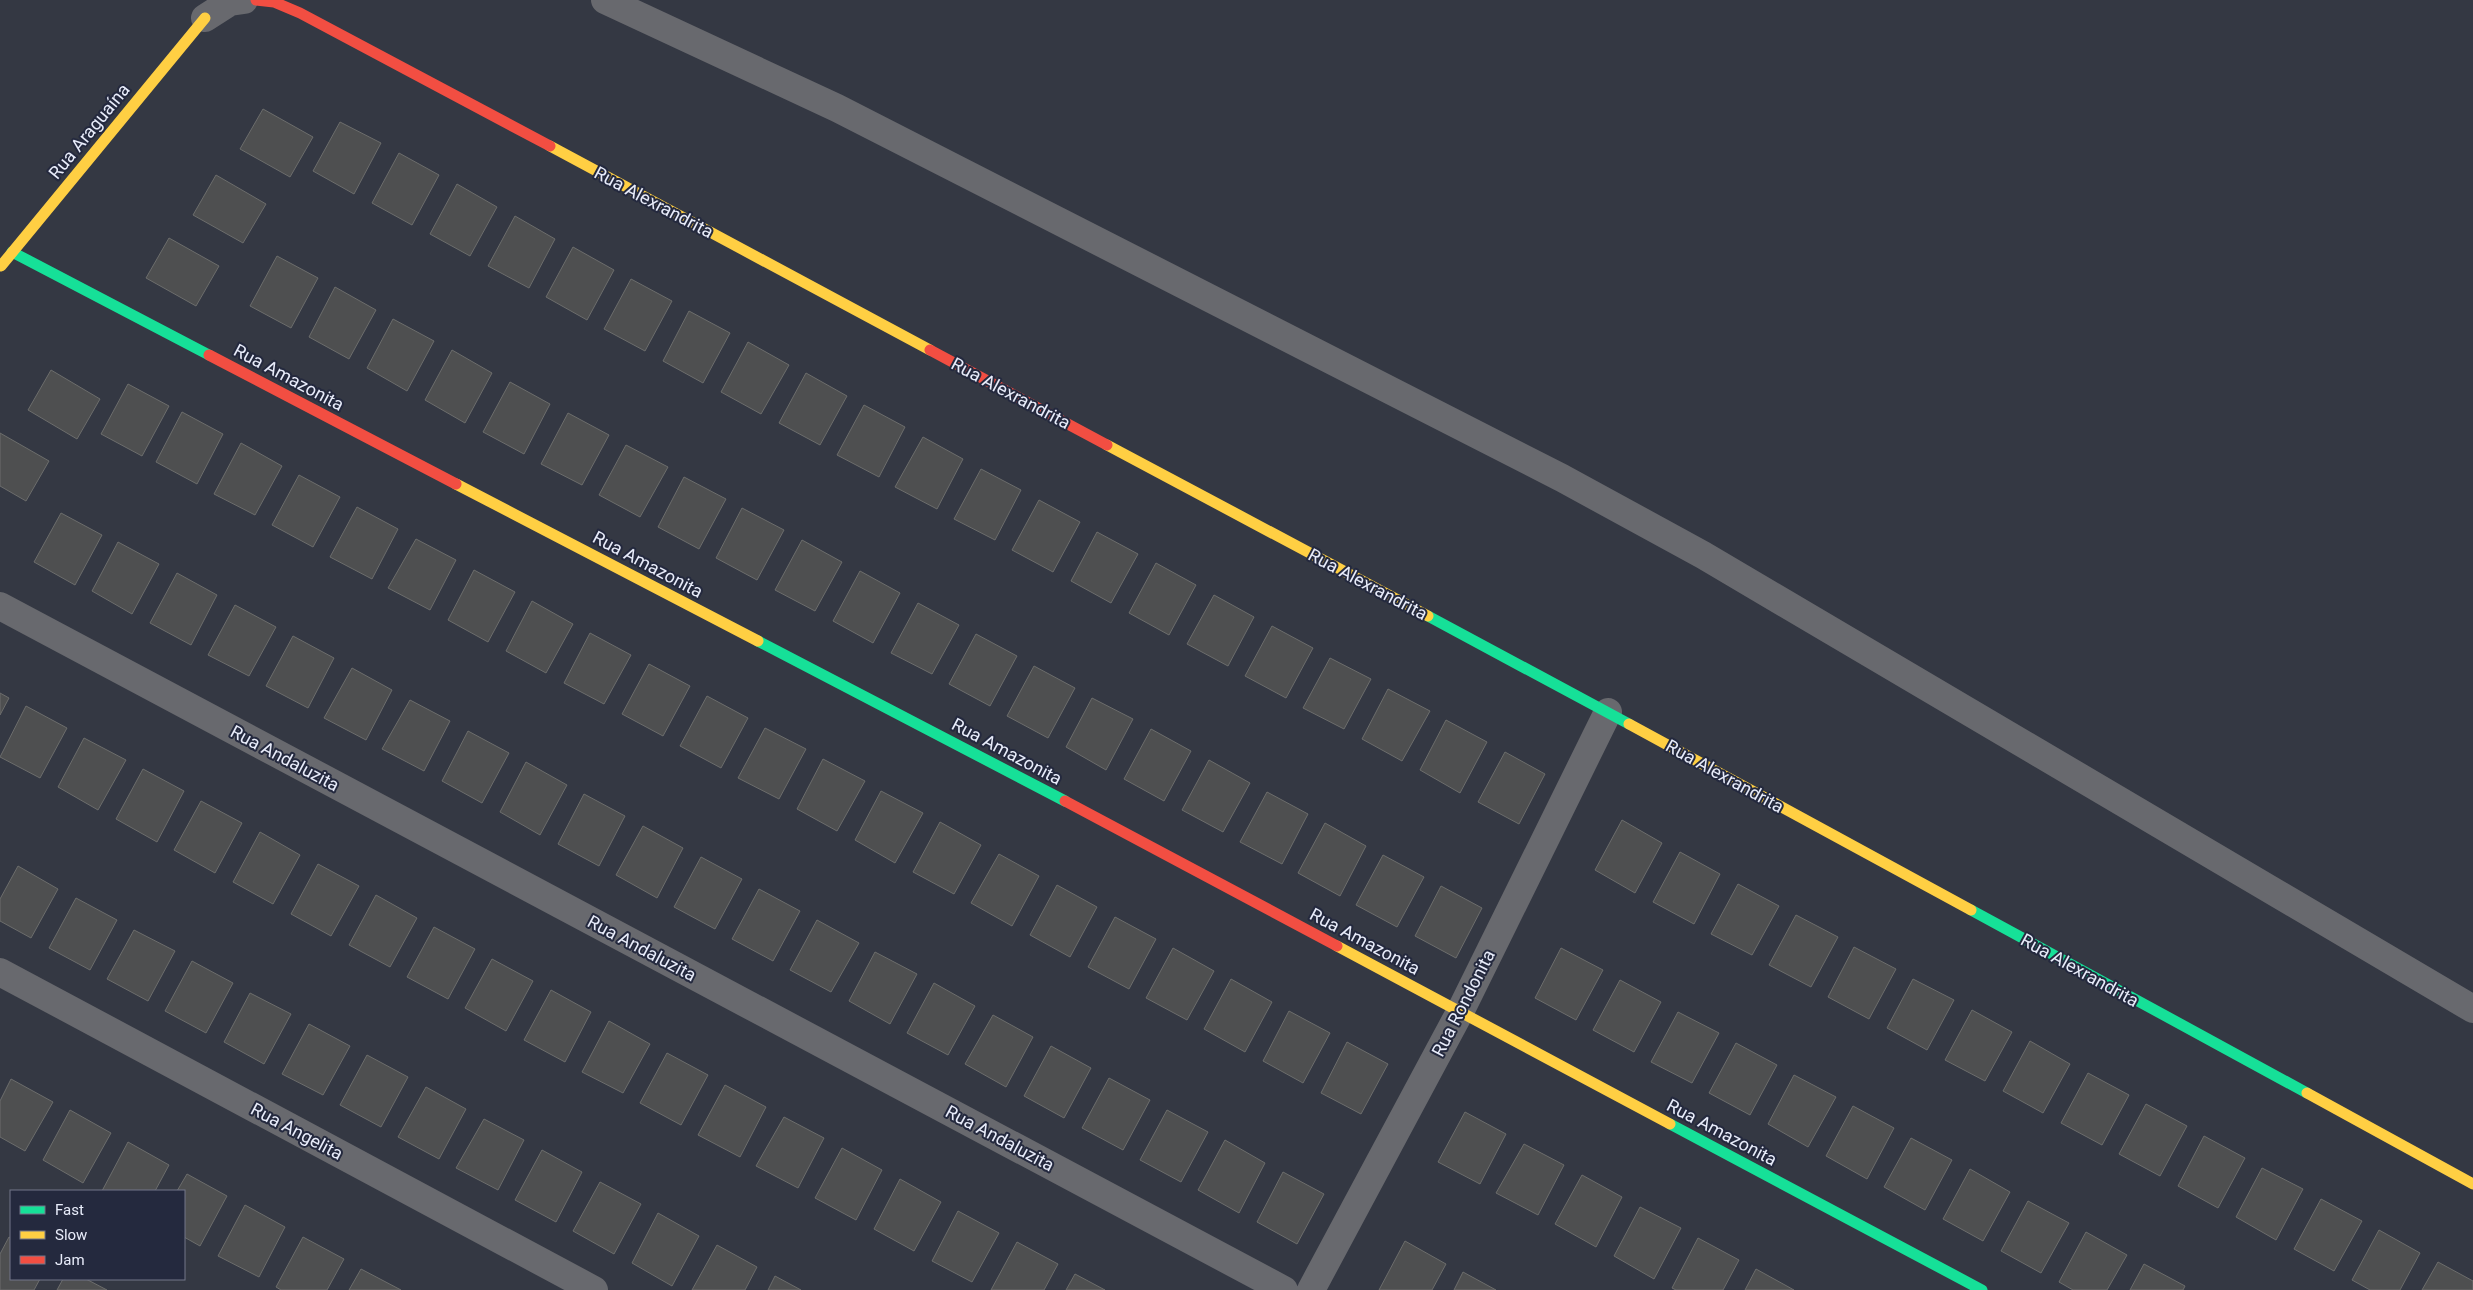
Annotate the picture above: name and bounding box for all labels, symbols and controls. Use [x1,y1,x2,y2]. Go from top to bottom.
street label: Rua Araguaína [44,79,134,183]
street label: Rua Alexrandrita [591,162,717,242]
street label: Rua Amazonita [230,339,348,415]
street label: Rua Alexrandrita [948,353,1074,433]
street label: Rua Amazonita [589,526,707,602]
street label: Rua Alexrandrita [1305,544,1431,624]
street label: Rua Amazonita [948,713,1066,789]
street label: Rua Andaluzita [227,721,343,795]
street label: Rua Alexrandrita [1662,735,1788,817]
street label: Rua Amazonita [1306,903,1424,979]
street label: Rua Andaluzita [584,911,700,985]
street label: Rua Alexrandrita [2017,929,2143,1011]
street label: Rua Rondonita [1427,946,1499,1060]
street label: Rua Amazonita [1663,1094,1781,1170]
street label: Rua Angelita [247,1098,347,1164]
street label: Rua Andaluzita [942,1101,1058,1175]
legend [10,1190,185,1280]
text: Fast [55,1201,84,1219]
text: Slow [55,1226,87,1244]
text: Jam [55,1251,85,1269]

